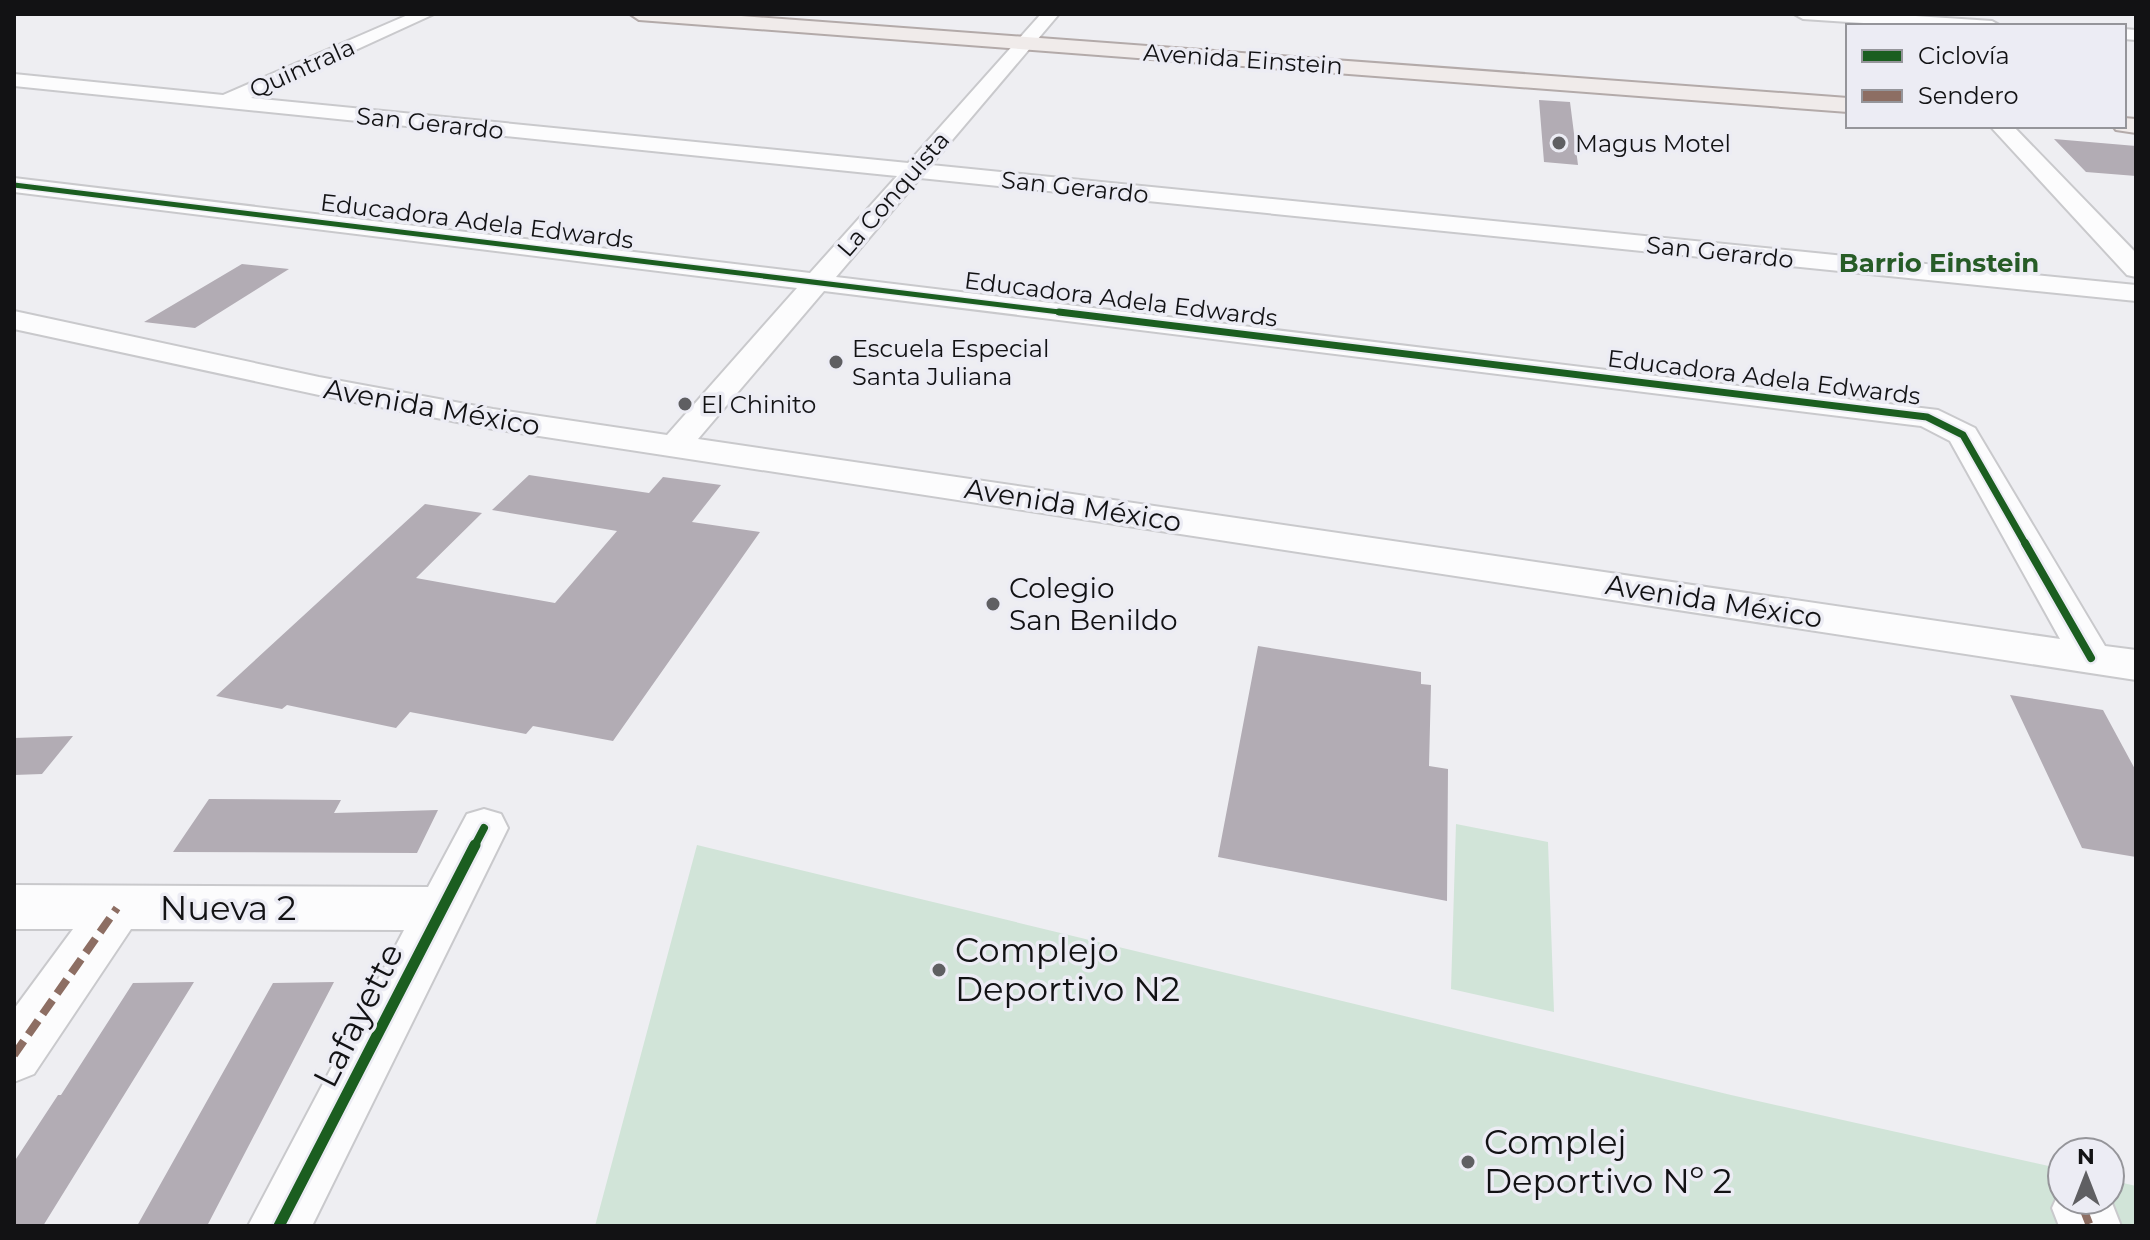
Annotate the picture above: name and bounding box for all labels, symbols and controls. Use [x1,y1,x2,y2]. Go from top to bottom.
legend [1846,24,2126,128]
street label: Quintrala [245,32,359,104]
street label: Avenida Einstein [1142,38,1344,80]
text: Ciclovía [1918,41,2010,70]
text: Sendero [1918,81,2019,110]
street label: San Gerardo [355,101,505,145]
street label: La Conquista [831,125,955,263]
place label: Magus Motel [1575,129,1731,158]
marker: Magus Motel [1550,134,1568,152]
street label: San Gerardo [1000,165,1150,209]
street label: Educadora Adela Edwards [319,187,635,255]
street label: San Gerardo [1645,230,1795,274]
district label: Barrio Einstein [1839,247,2039,279]
street label: Educadora Adela Edwards [963,265,1279,333]
place label: Escuela Especial Santa Juliana [852,334,1049,391]
street label: Educadora Adela Edwards [1606,343,1922,411]
marker: Escuela Especial Santa Juliana [827,353,845,371]
street label: Avenida México [321,371,543,443]
place label: El Chinito [701,390,816,419]
marker: El Chinito [676,395,694,413]
street label: Avenida México [962,471,1184,539]
street label: Avenida México [1603,567,1825,635]
place label: Colegio San Benildo [1009,571,1178,637]
marker: Colegio San Benildo [984,595,1002,613]
street label: Nueva 2 [160,887,296,929]
place label: Complejo Deportivo N2 [955,929,1180,1010]
street label: Lafayette [304,936,412,1094]
marker: Complejo Deportivo N2 [930,961,948,979]
place label: Complej Deportivo Nº 2 [1484,1121,1732,1202]
north arrow [2046,1136,2126,1216]
text: N [2077,1143,2095,1170]
marker: Complej Deportivo Nº 2 [1459,1153,1477,1171]

